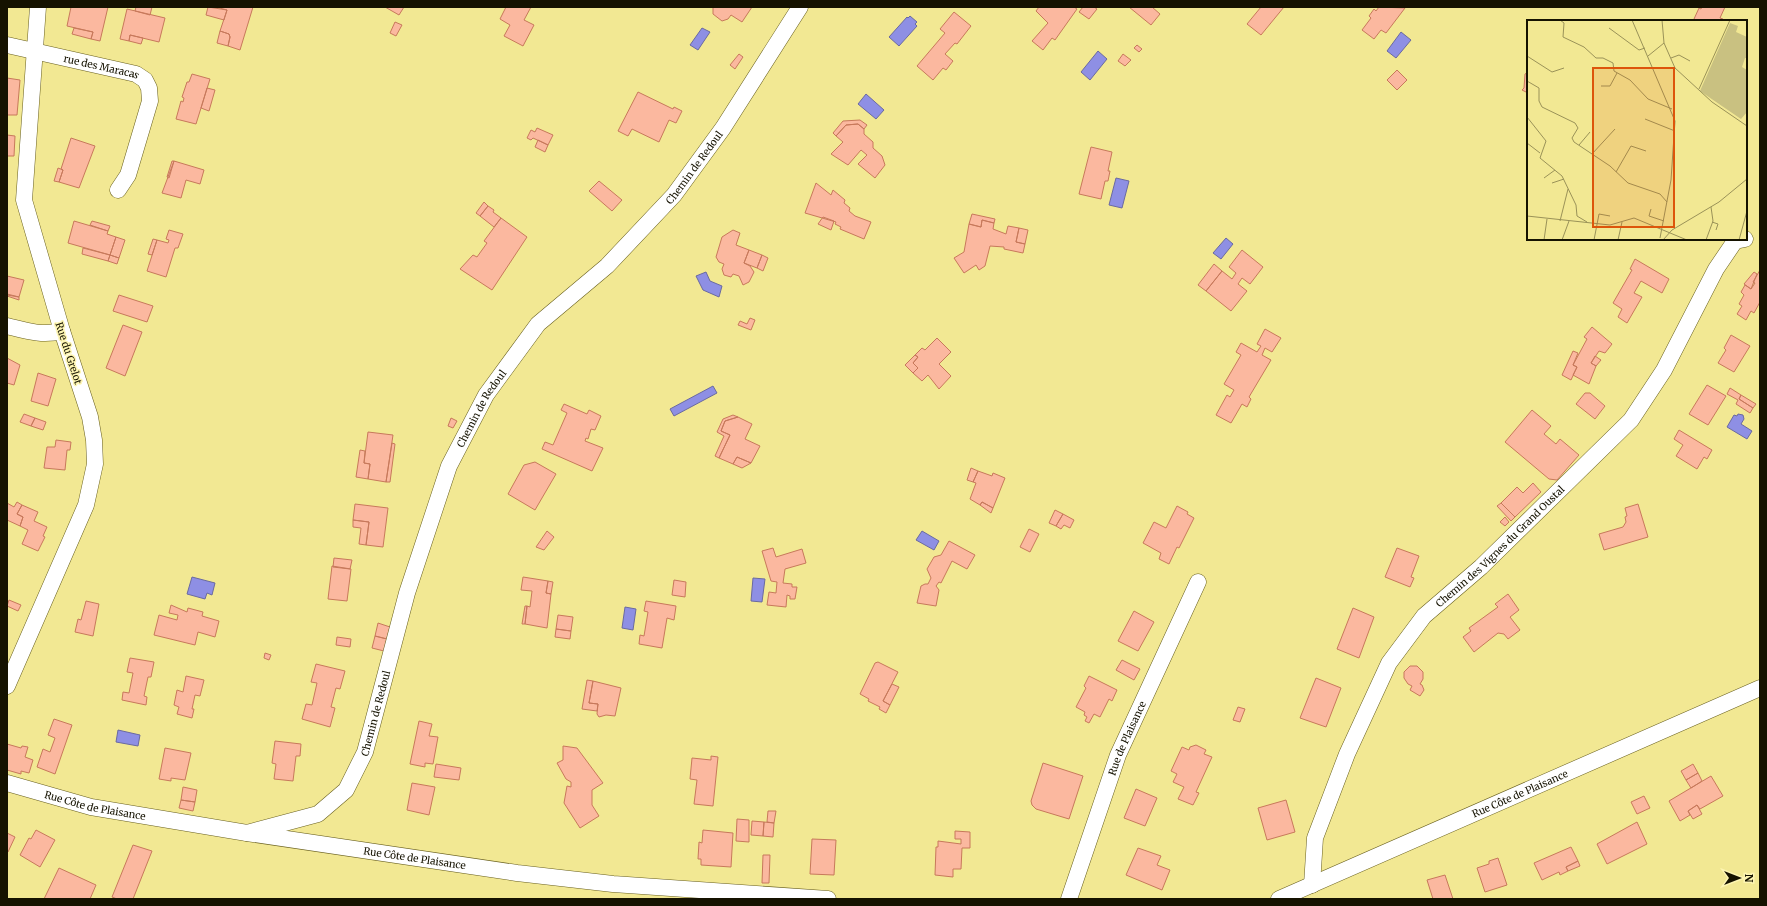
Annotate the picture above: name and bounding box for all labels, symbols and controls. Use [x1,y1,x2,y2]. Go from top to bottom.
inset map [1527,20,1747,240]
street label: rue des Maracas [62,52,142,82]
street label: Chemin de Redoul [663,129,726,207]
street label: Rue du Grelot [52,320,85,386]
street label: Chemin de Redoul [454,367,509,450]
street label: Chemin des Vignes du Grand Oustal [1433,483,1567,610]
street label: Chemin de Redoul [358,669,393,759]
street label: Rue de Plaisance [1106,699,1149,777]
street label: Rue Côte de Plaisance [1470,767,1570,821]
street label: Rue Côte de Plaisance [43,788,147,823]
street label: Rue Côte de Plaisance [363,844,467,872]
north arrow [1719,858,1759,898]
text: N [1742,874,1756,883]

